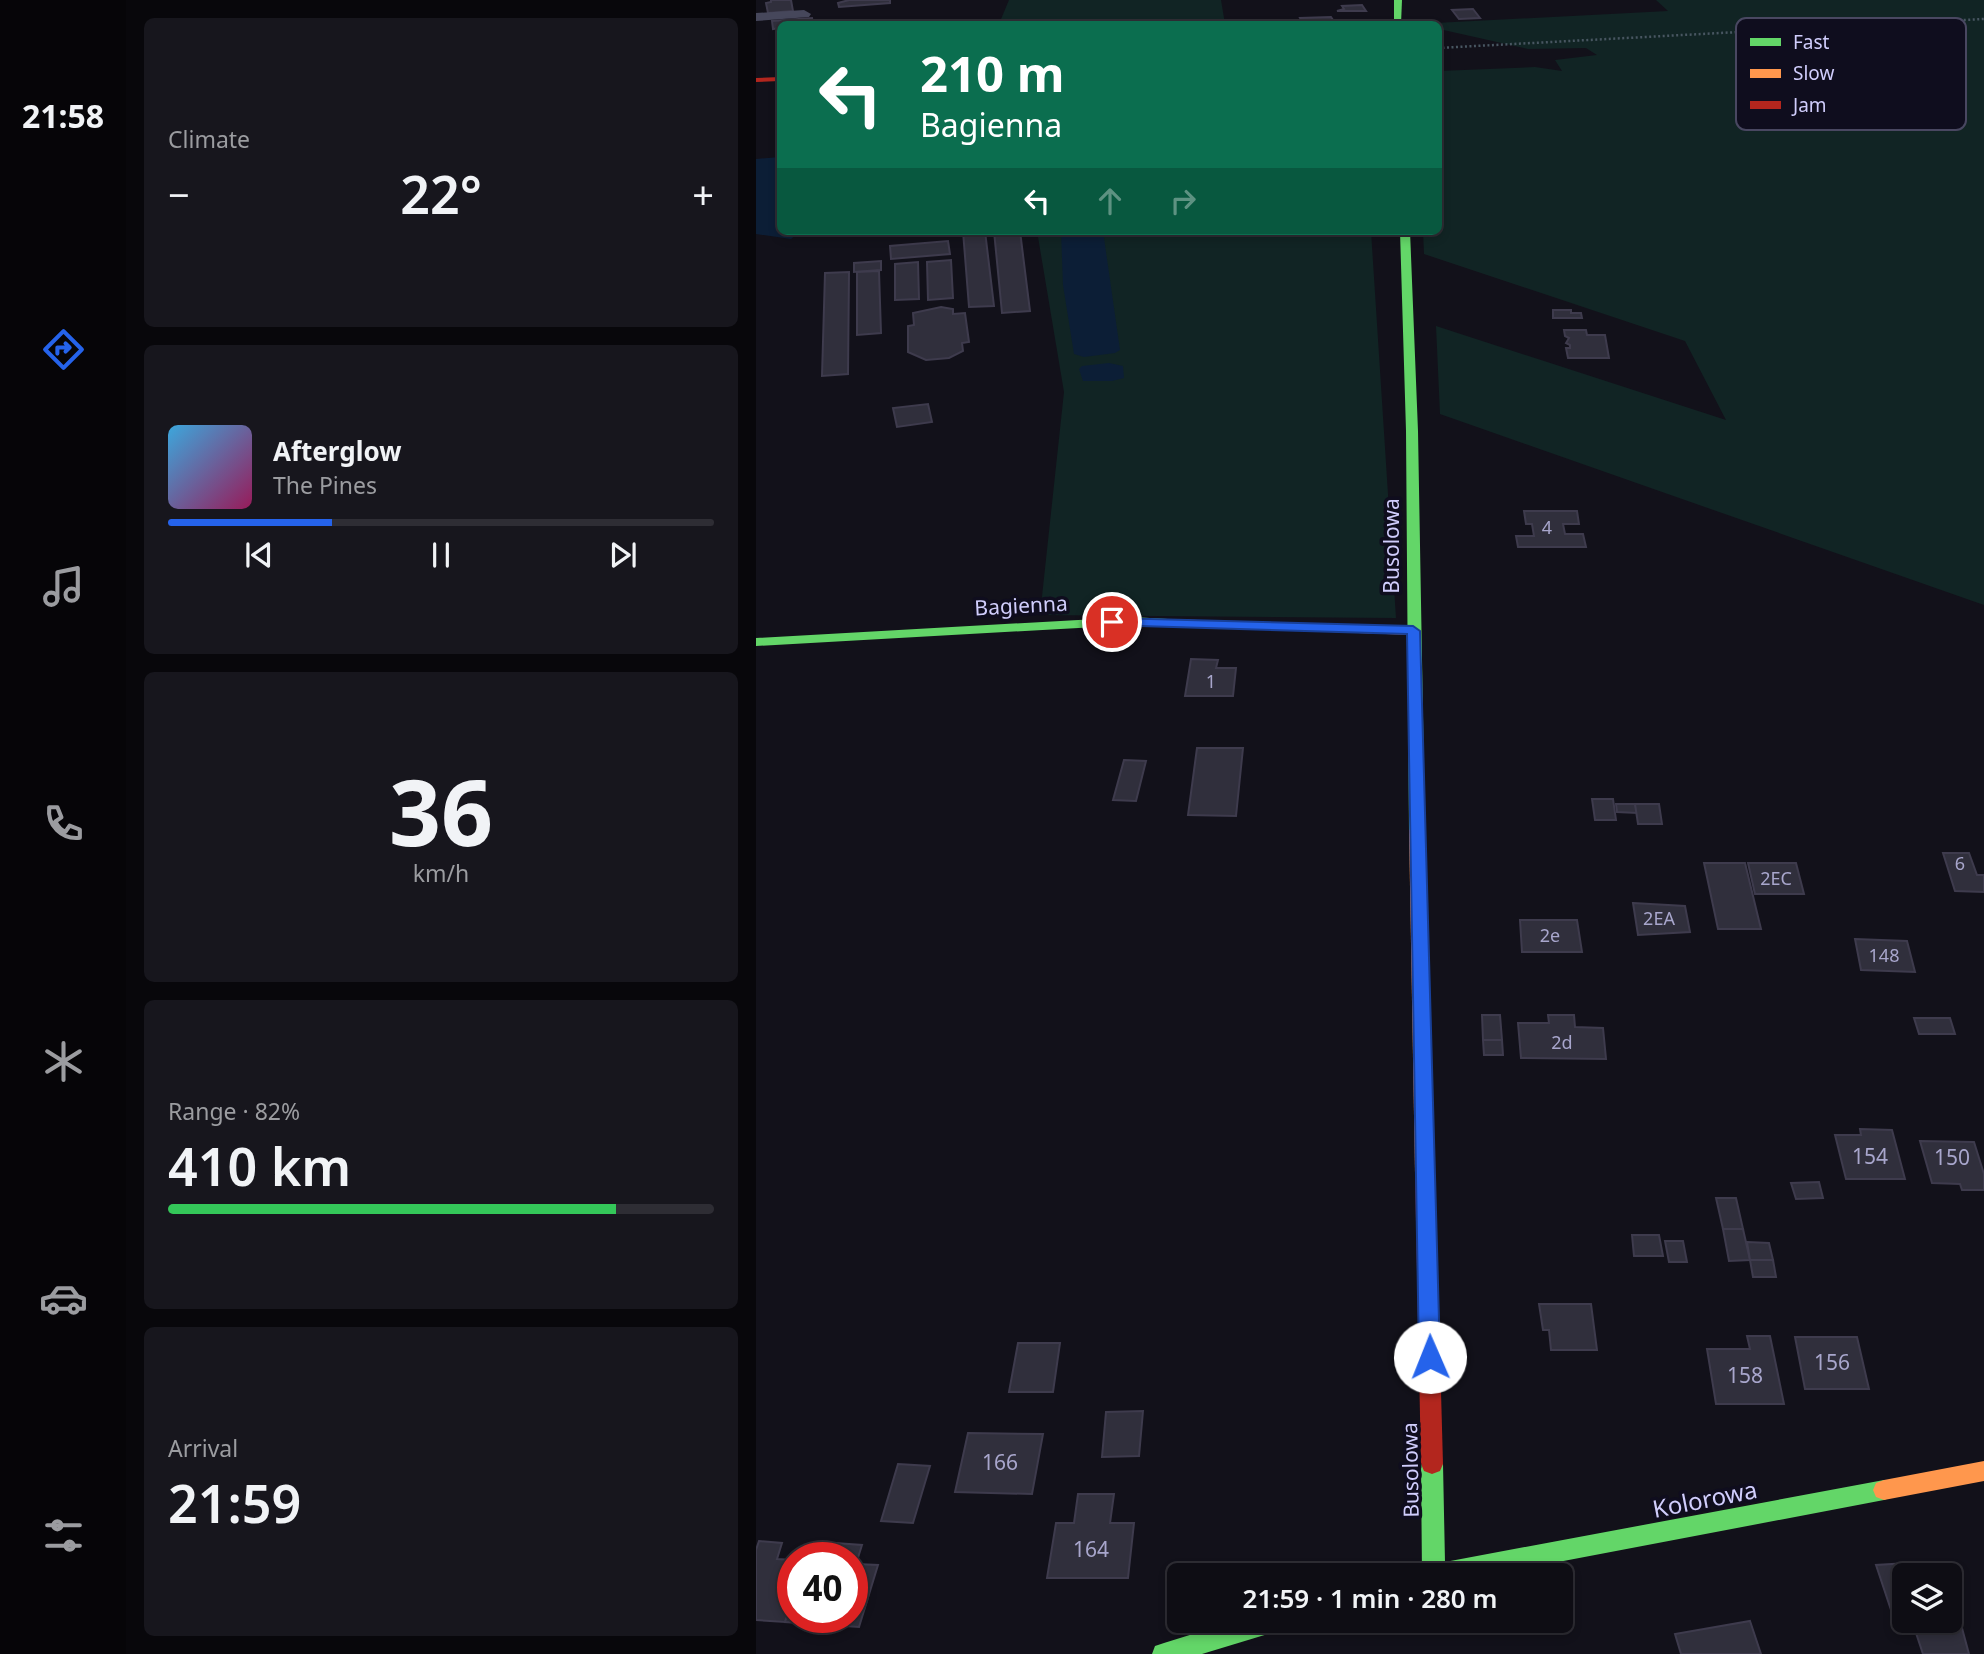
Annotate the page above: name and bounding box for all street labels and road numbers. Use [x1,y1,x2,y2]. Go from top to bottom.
street label: Busolowa [1377,498,1405,594]
street label: Bagienna [974,589,1068,621]
street label: Busolowa [1395,1422,1425,1518]
street label: Kolorowa [1650,1472,1760,1525]

